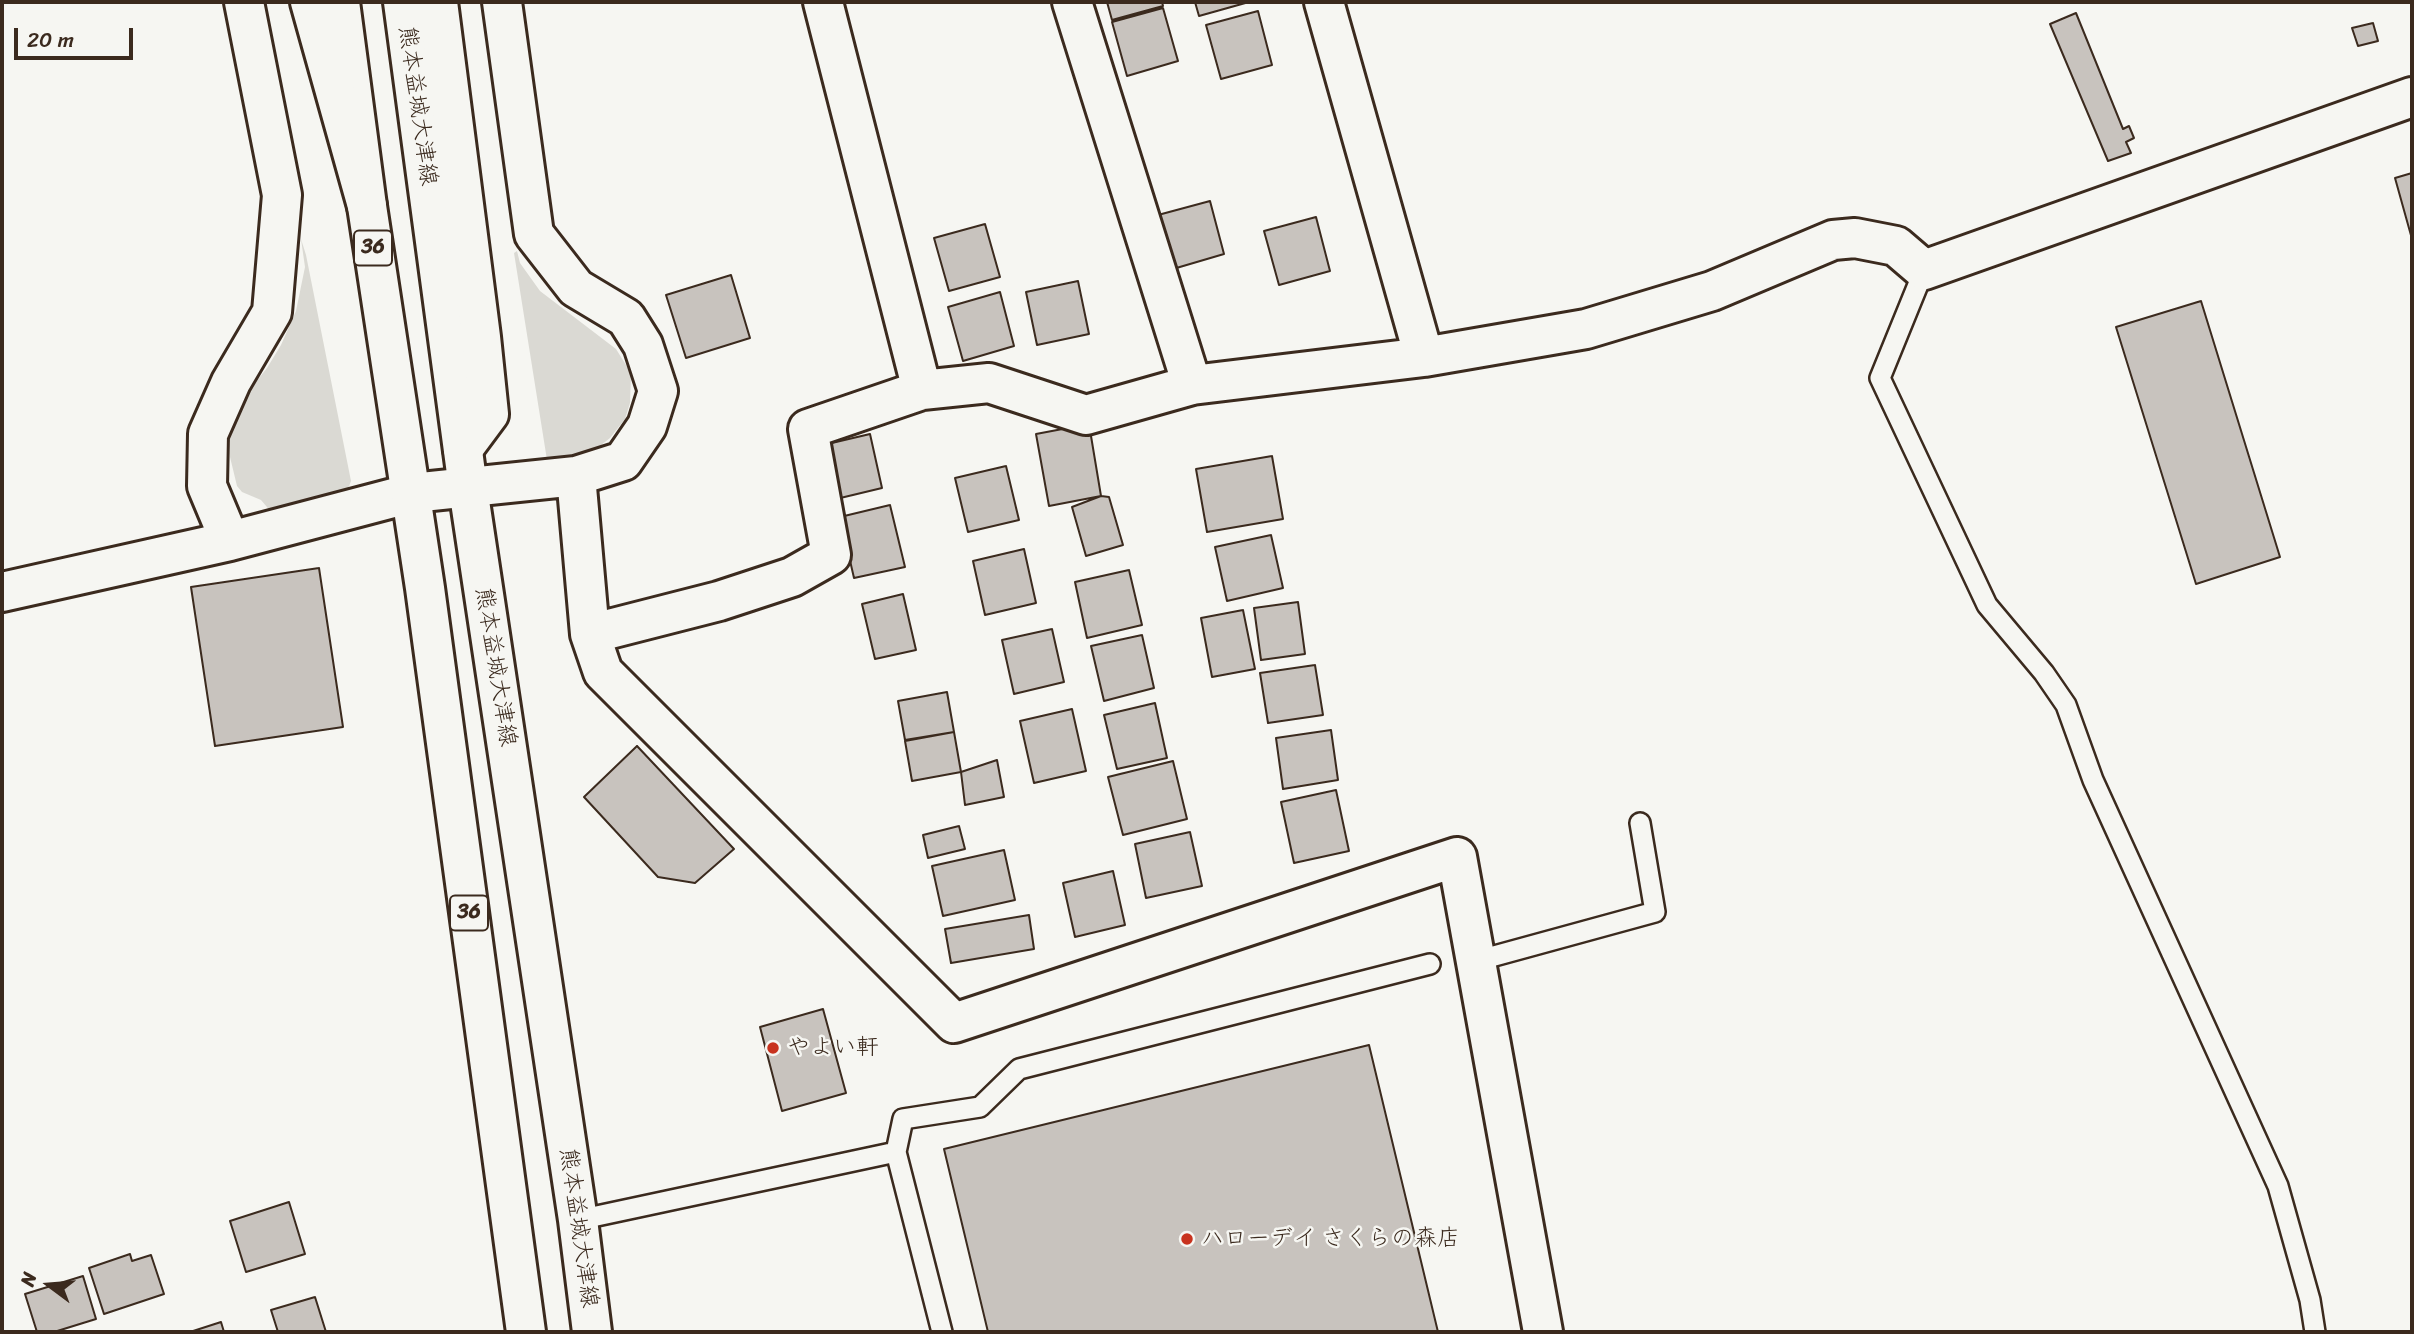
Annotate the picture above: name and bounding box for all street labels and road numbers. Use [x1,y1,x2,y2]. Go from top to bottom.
street label: 熊本益城大津線 [392,24,442,188]
road number: 36 [354,230,392,266]
street label: 熊本益城大津線 [469,585,521,749]
road number: 36 [450,895,488,930]
street label: 熊本益城大津線 [553,1146,603,1310]

